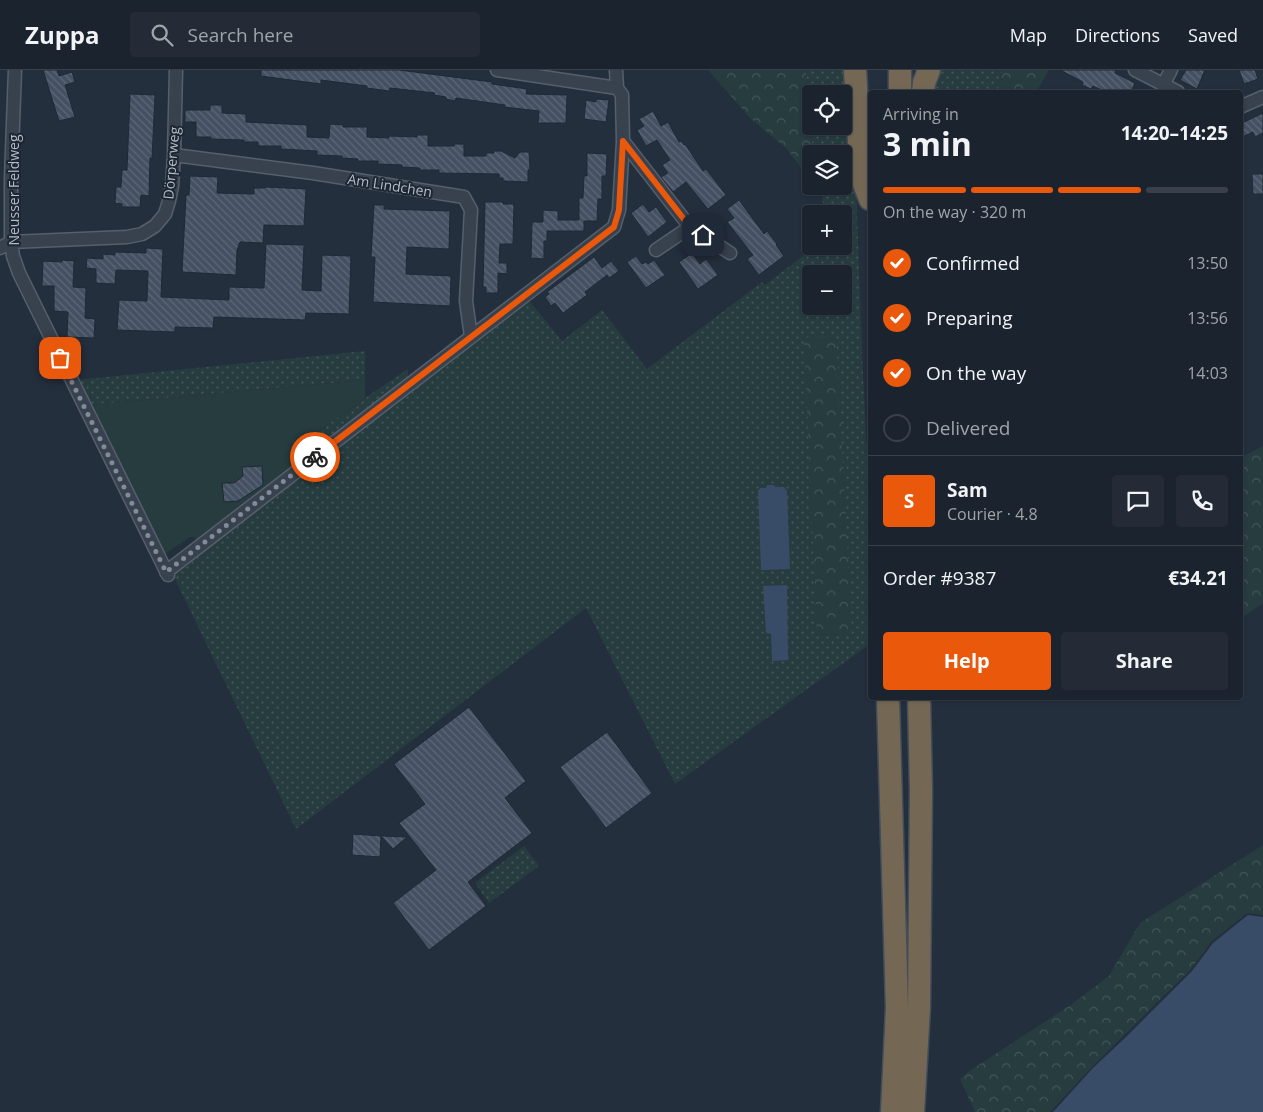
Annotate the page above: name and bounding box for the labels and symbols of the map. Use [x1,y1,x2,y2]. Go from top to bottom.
street label: Dörperweg [158,126,184,200]
street label: Neusser Feldweg [4,134,23,246]
street label: Am Lindchen [346,169,434,201]
pin [682,214,724,256]
pin [39,337,81,379]
courier [290,432,340,482]

